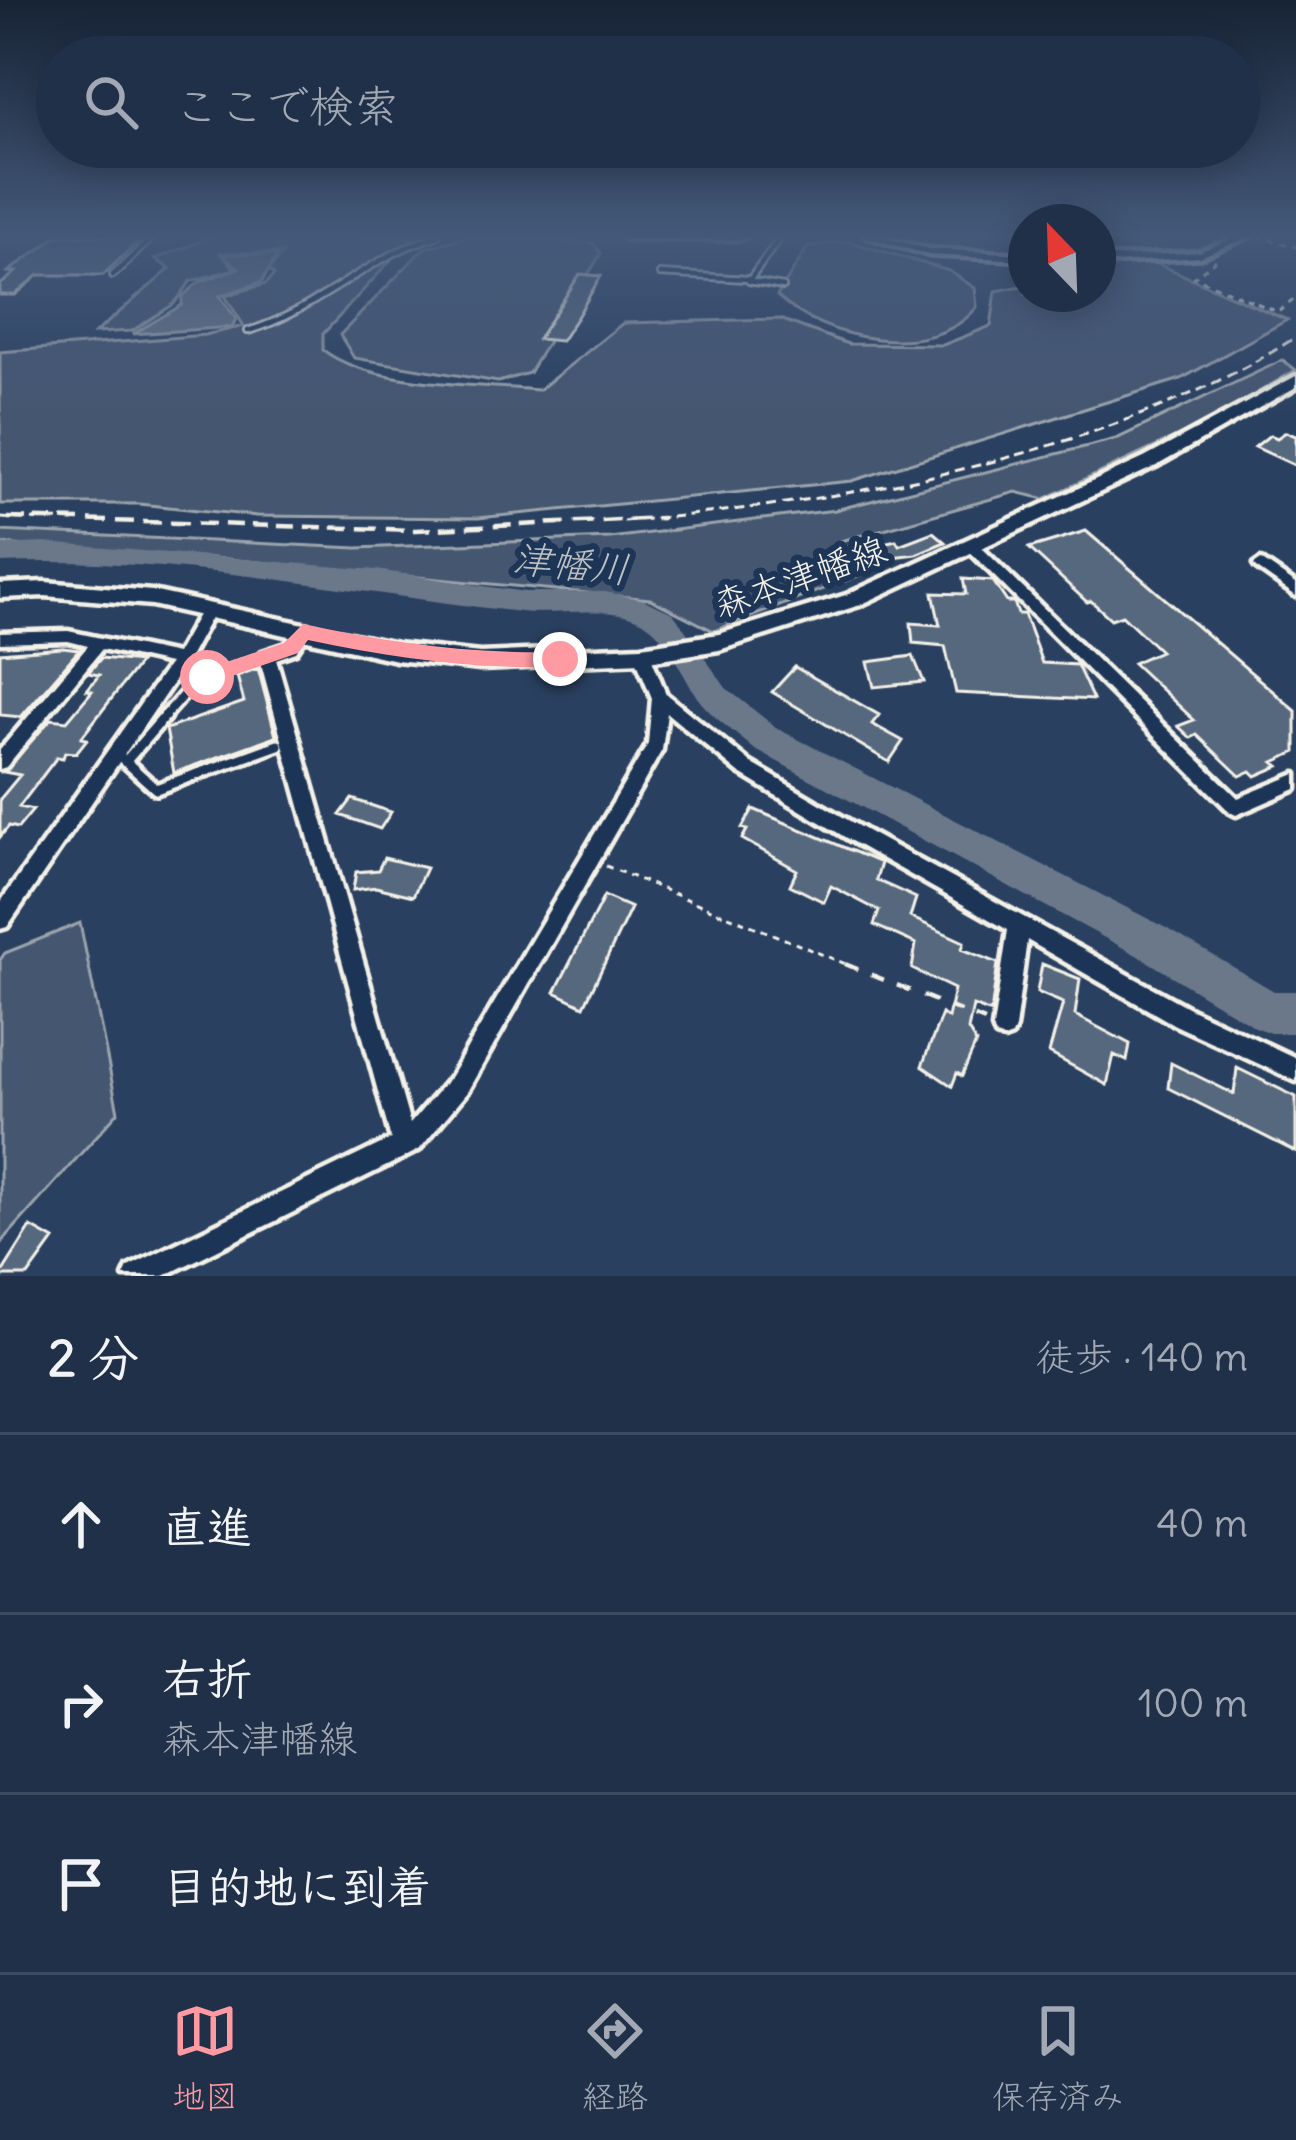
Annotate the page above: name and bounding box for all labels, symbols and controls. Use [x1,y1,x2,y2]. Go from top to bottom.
search box [36,36,1260,168]
icon: search [78,69,144,135]
text: ここで検索 [174,78,399,134]
north arrow [1008,204,1116,312]
street label: 森本津幡線 [708,526,892,628]
water label: 津幡川 [510,534,632,594]
route end [533,632,587,686]
route start [180,650,234,704]
text: 2 分 [48,1326,139,1390]
text: 徒歩 · 140 m [1036,1333,1248,1382]
icon: ahead [48,1491,114,1557]
text: 直進 [162,1499,252,1555]
text: 40 m [1156,1499,1248,1548]
text: 右折 [162,1651,252,1707]
icon: right [48,1671,114,1737]
text: 100 m [1138,1679,1248,1728]
text: 森本津幡線 [162,1715,357,1764]
icon: arrive [48,1851,114,1917]
text: 目的地に到着 [162,1859,432,1915]
tab: 地図 [172,1998,238,2118]
tab: 経路 [582,1998,648,2118]
tab: 保存済み [992,1998,1124,2118]

